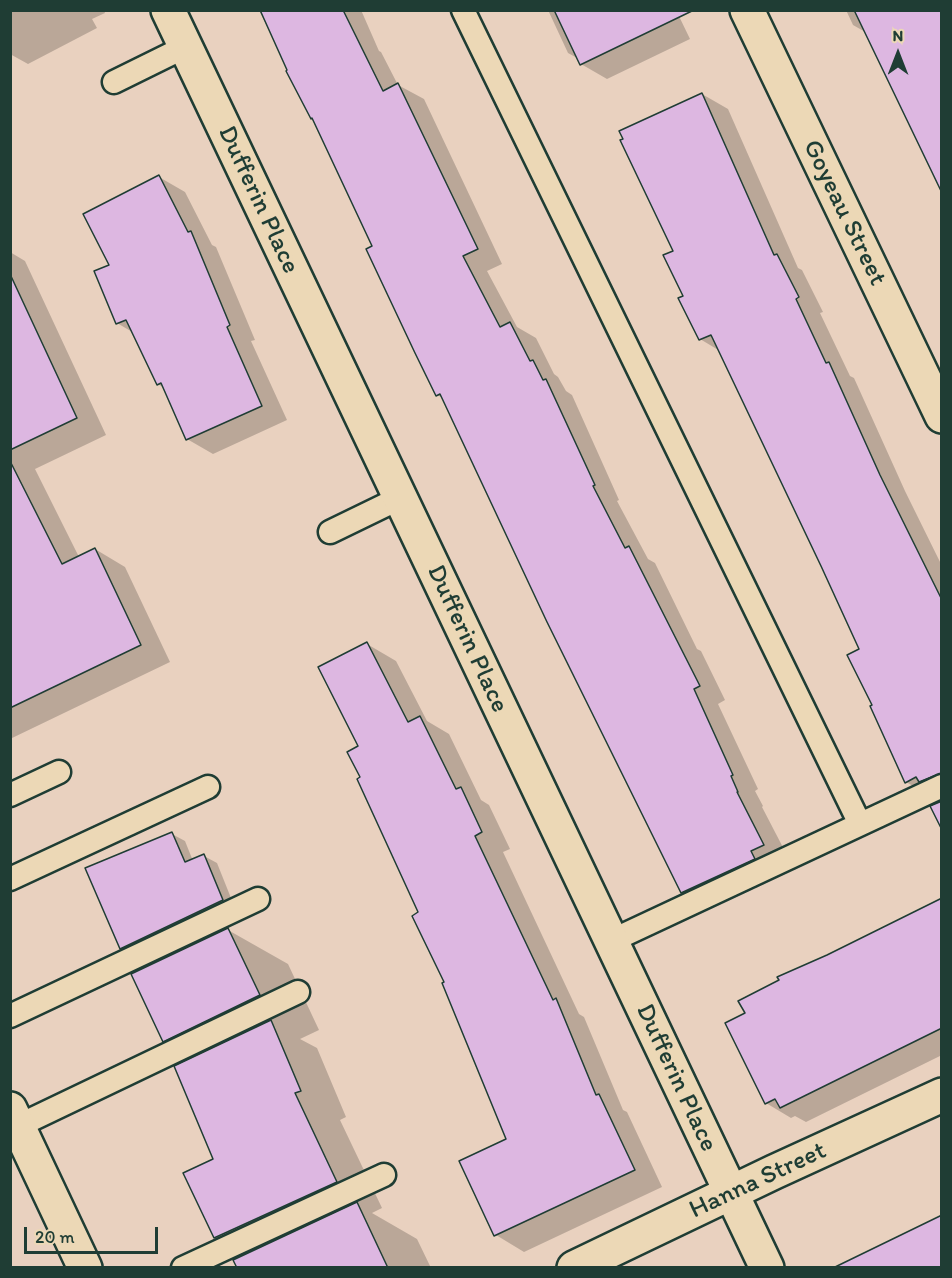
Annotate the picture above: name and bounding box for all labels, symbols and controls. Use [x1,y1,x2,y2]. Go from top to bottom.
north arrow [868,24,928,84]
text: N [893,26,903,45]
street label: Dufferin Place [210,121,306,279]
street label: Goyeau Street [795,135,893,291]
street label: Dufferin Place [419,560,515,718]
street label: Dufferin Place [628,999,724,1157]
street label: Hanna Street [685,1136,831,1226]
scale bar [27,1215,160,1253]
text: 20 m [35,1226,75,1248]

